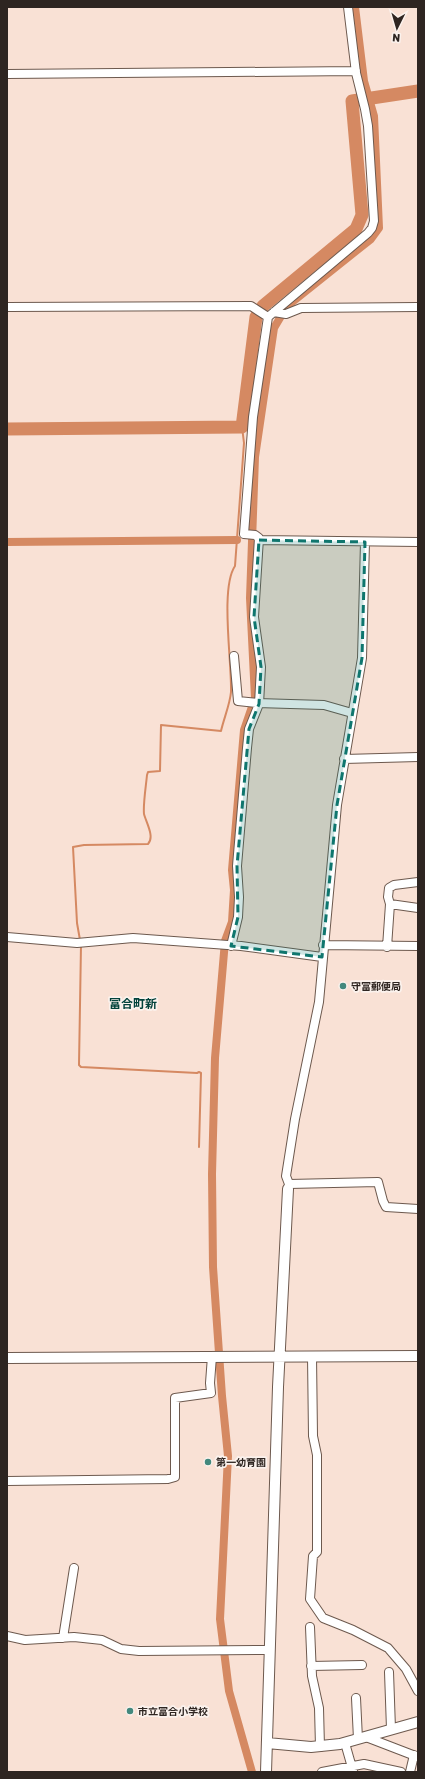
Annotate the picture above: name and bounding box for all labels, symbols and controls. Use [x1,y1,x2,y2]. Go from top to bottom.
north arrow [377,8,417,48]
text: N [392,31,401,44]
marker: 守富郵便局 [338,981,348,991]
place label: 守富郵便局 [351,981,401,993]
district label: 富合町新 [109,997,157,1011]
marker: 第一幼育園 [203,1457,213,1467]
place label: 第一幼育園 [216,1457,266,1469]
marker: 市立富合小学校 [125,1706,135,1716]
place label: 市立富合小学校 [138,1706,208,1718]

